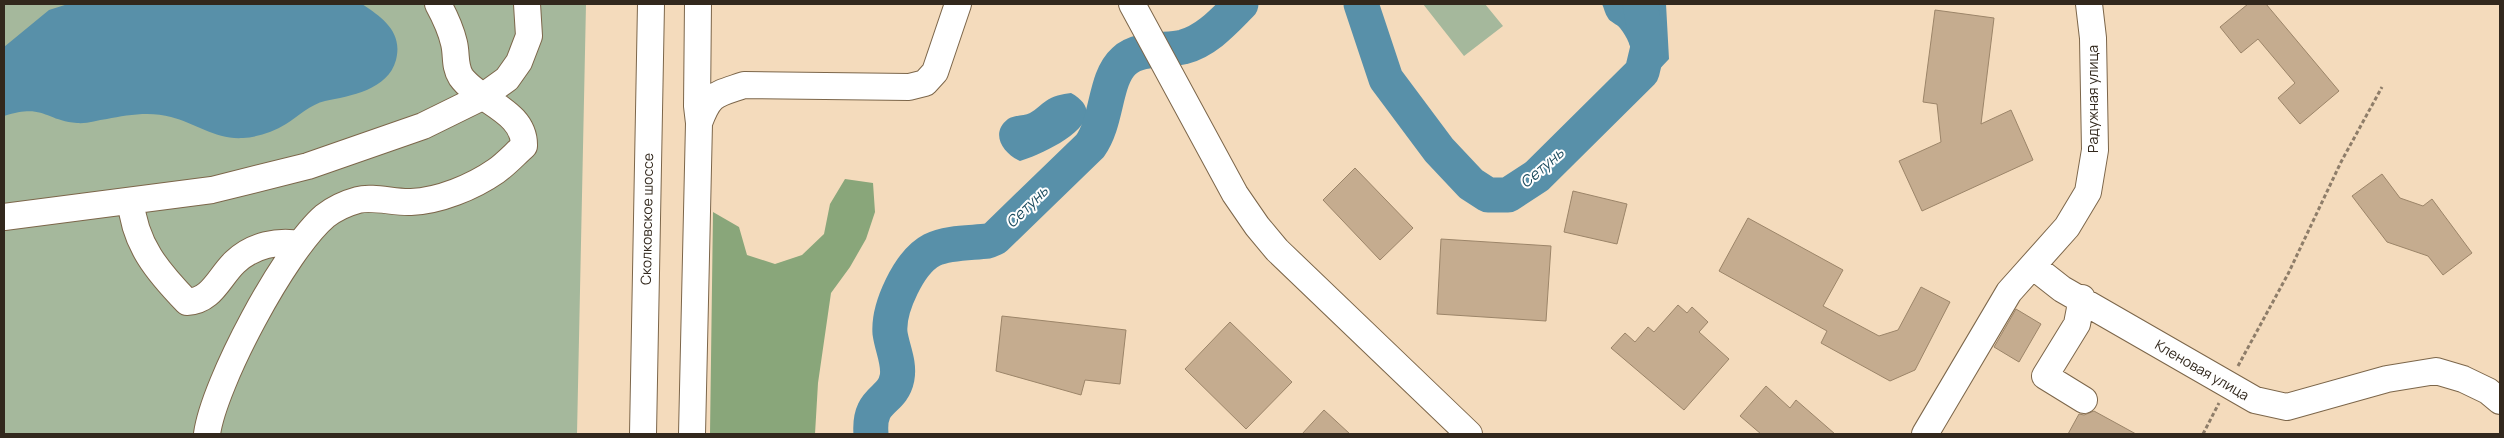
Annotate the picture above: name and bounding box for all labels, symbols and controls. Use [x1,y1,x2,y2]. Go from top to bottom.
street label: Радужная улица [2083,45,2102,153]
water label: Сетунь [1515,142,1569,193]
street label: Сколковское шоссе [636,153,657,285]
water label: Сетунь [1001,180,1053,232]
street label: Кленовая улица [2152,335,2253,404]

